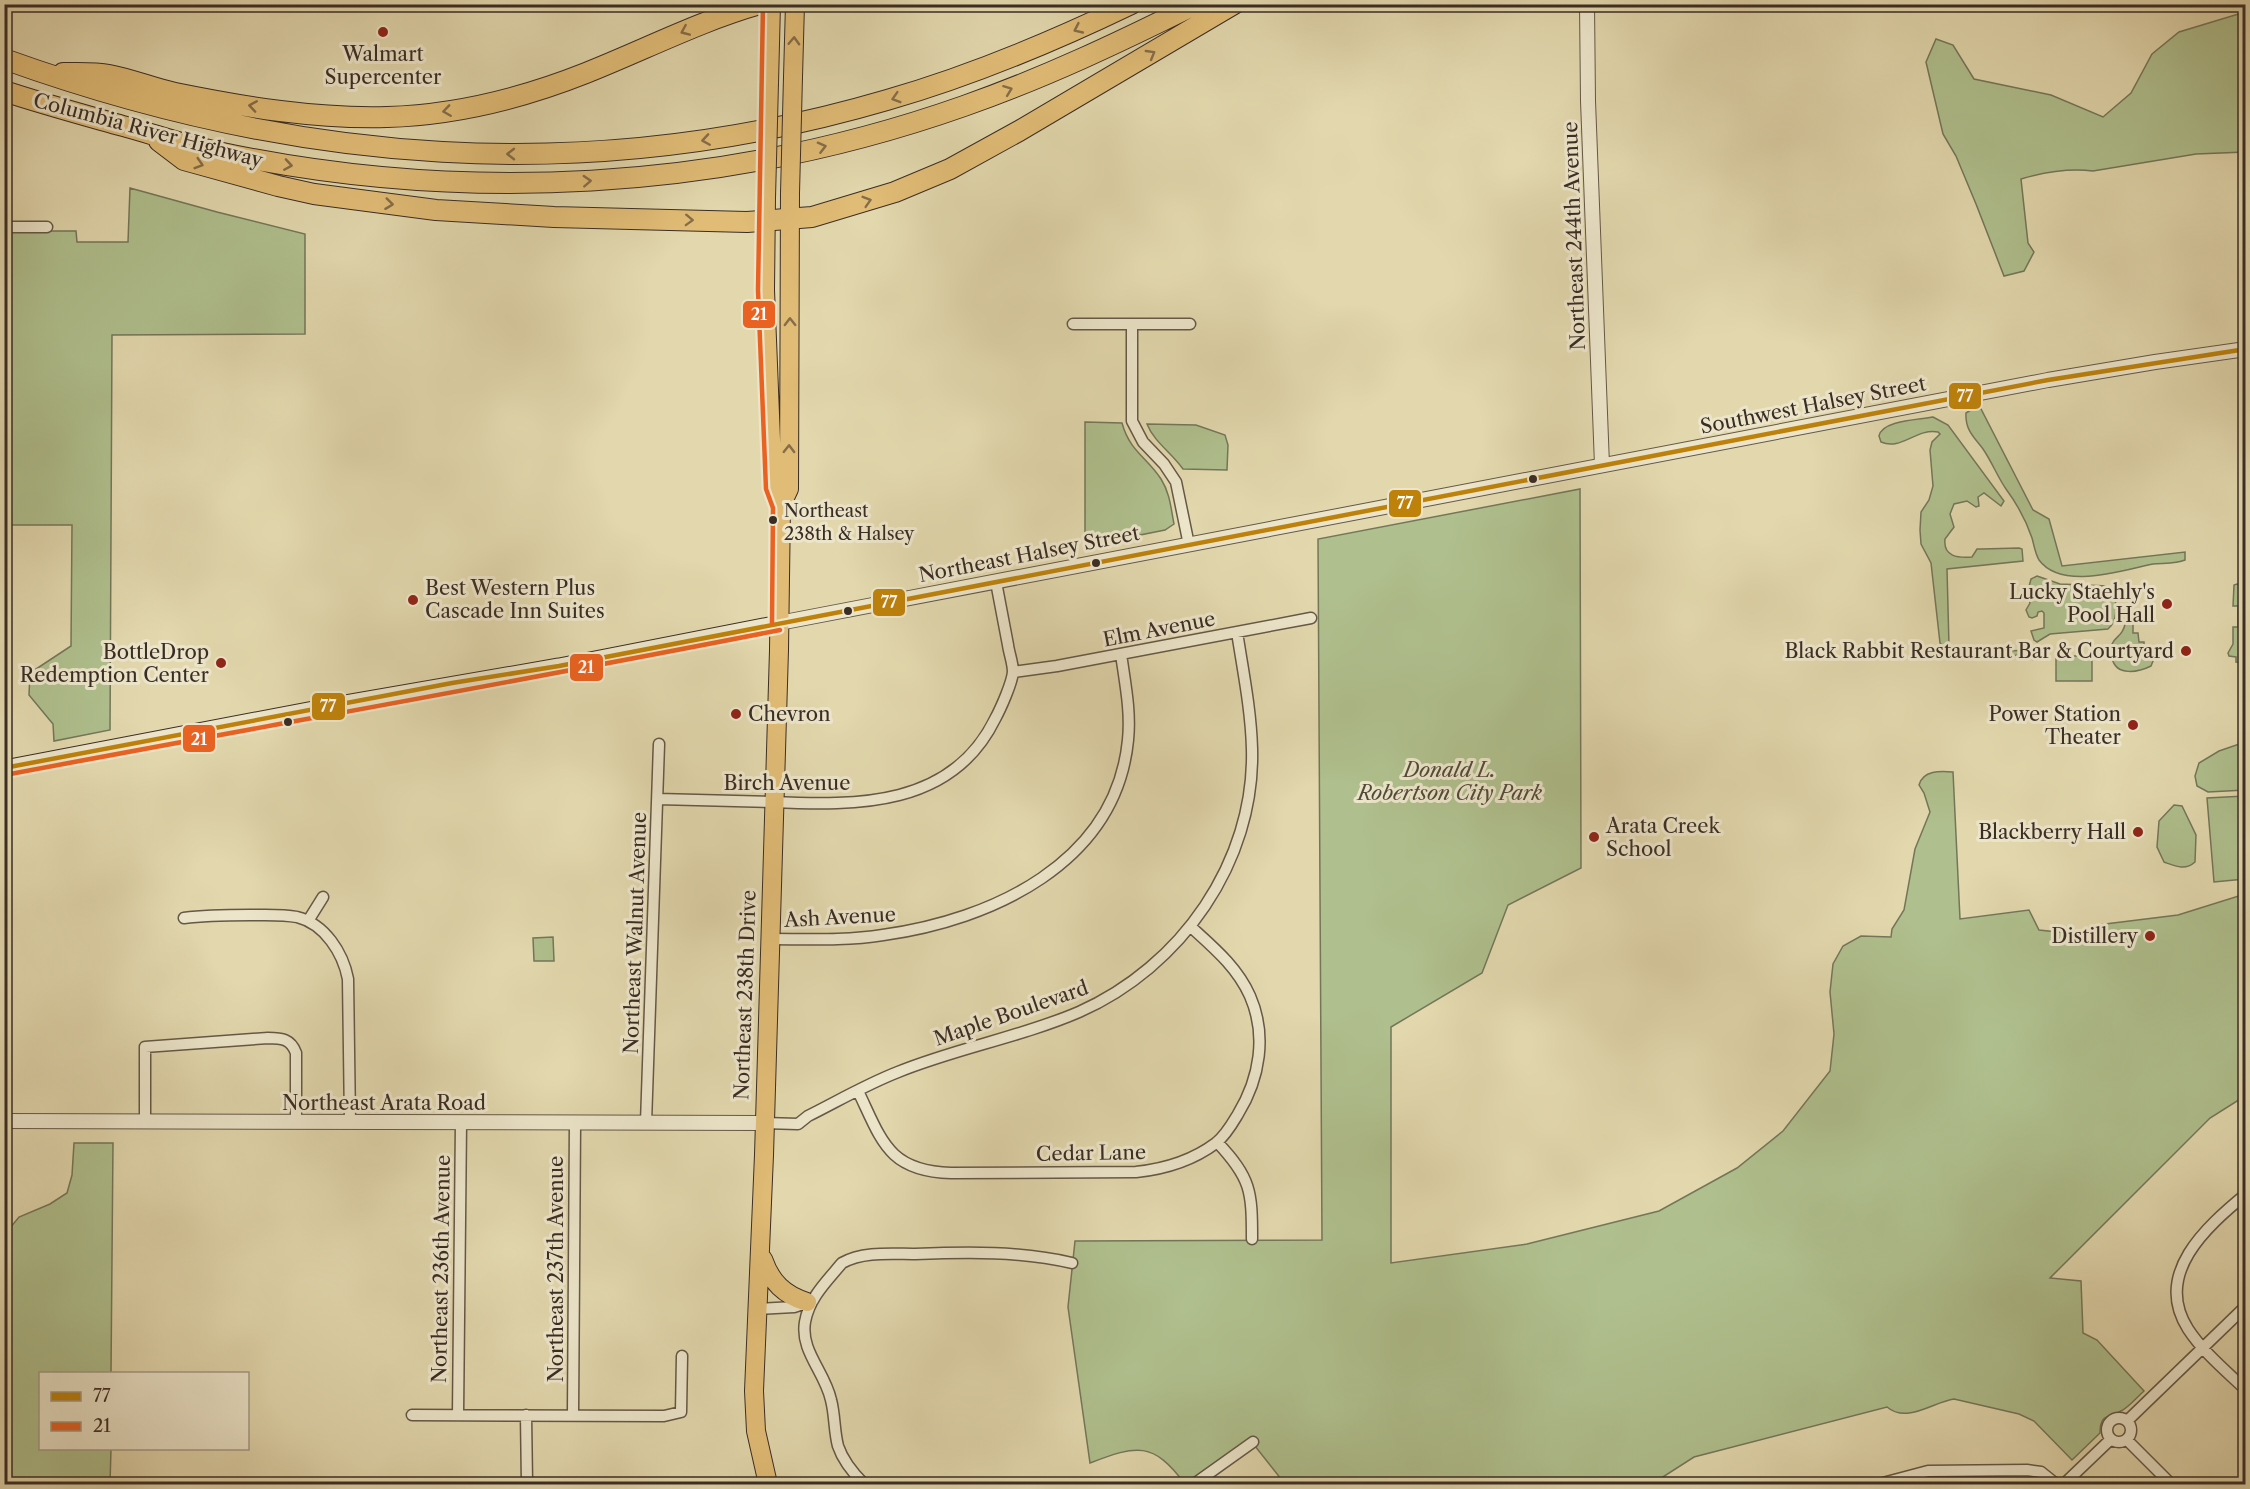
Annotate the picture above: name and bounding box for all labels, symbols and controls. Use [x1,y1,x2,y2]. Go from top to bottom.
one-way arrow [1074,22,1085,34]
one-way arrow [681,24,692,36]
marker: Walmart Supercenter [376,25,390,39]
one-way arrow [788,36,800,45]
place label: Walmart Supercenter [325,42,442,89]
one-way arrow [1145,49,1155,61]
one-way arrow [1002,84,1013,97]
street label: Columbia River Highway [31,88,266,172]
one-way arrow [891,91,902,103]
one-way arrow [249,101,258,113]
one-way arrow [443,104,452,116]
street label: Northeast 244th Avenue [1558,121,1590,351]
one-way arrow [701,134,710,146]
one-way arrow [817,142,827,155]
one-way arrow [507,148,516,160]
one-way arrow [193,157,204,169]
one-way arrow [284,159,293,171]
one-way arrow [583,175,592,188]
one-way arrow [861,196,871,208]
one-way arrow [385,197,394,210]
one-way arrow [685,214,694,226]
line badge: 21 [742,300,776,329]
text: 21 [751,304,768,324]
one-way arrow [784,317,796,326]
street label: Southwest Halsey Street [1698,371,1928,439]
line badge: 77 [1948,382,1982,410]
text: 77 [1957,386,1974,406]
one-way arrow [783,445,796,454]
unlabelled marker [1527,473,1539,485]
line badge: 77 [1388,489,1422,518]
text: 77 [1397,493,1414,513]
place label: Northeast 238th & Halsey [784,500,915,545]
marker: Northeast 238th & Halsey [767,514,779,526]
street label: Northeast Halsey Street [917,521,1141,587]
unlabelled marker [1090,557,1102,569]
place label: Best Western Plus Cascade Inn Suites [425,576,605,623]
place label: Lucky Staehly's Pool Hall [2009,580,2155,627]
line badge: 77 [872,588,906,617]
text: 77 [881,592,898,612]
marker: Best Western Plus Cascade Inn Suites [406,593,420,607]
marker: Lucky Staehly's Pool Hall [2160,597,2174,611]
unlabelled marker [842,605,854,617]
street label: Elm Avenue [1101,606,1217,652]
place label: Black Rabbit Restaurant Bar & Courtyard [1785,639,2174,663]
place label: BottleDrop Redemption Center [20,640,210,687]
marker: Black Rabbit Restaurant Bar & Courtyard [2179,644,2193,658]
line badge: 21 [569,653,604,682]
marker: BottleDrop Redemption Center [214,656,228,670]
text: 21 [578,657,595,677]
line badge: 77 [311,692,346,721]
text: 77 [320,696,337,716]
place label: Chevron [748,702,831,726]
place label: Power Station Theater [1988,702,2122,749]
marker: Chevron [729,707,743,721]
unlabelled marker [282,716,294,728]
marker: Power Station Theater [2126,718,2140,732]
line badge: 21 [182,724,216,753]
text: 21 [191,729,208,749]
park label: Donald L. Robertson City Park [1356,758,1543,805]
street label: Birch Avenue [724,771,850,795]
street label: Northeast Walnut Avenue [619,811,651,1055]
place label: Arata Creek School [1605,814,1721,861]
place label: Blackberry Hall [1978,820,2126,844]
marker: Blackberry Hall [2131,825,2145,839]
marker: Arata Creek School [1587,830,1601,844]
street label: Northeast 238th Drive [729,890,761,1100]
street label: Ash Avenue [783,902,896,932]
place label: Distillery [2051,924,2139,948]
marker: Distillery [2143,929,2157,943]
street label: Maple Boulevard [931,975,1091,1051]
street label: Northeast Arata Road [282,1091,486,1115]
street label: Cedar Lane [1036,1140,1146,1166]
street label: Northeast 236th Avenue [427,1155,455,1383]
street label: Northeast 237th Avenue [544,1156,568,1382]
legend [39,1372,249,1450]
text: 77 [93,1385,111,1407]
text: 21 [93,1415,111,1437]

